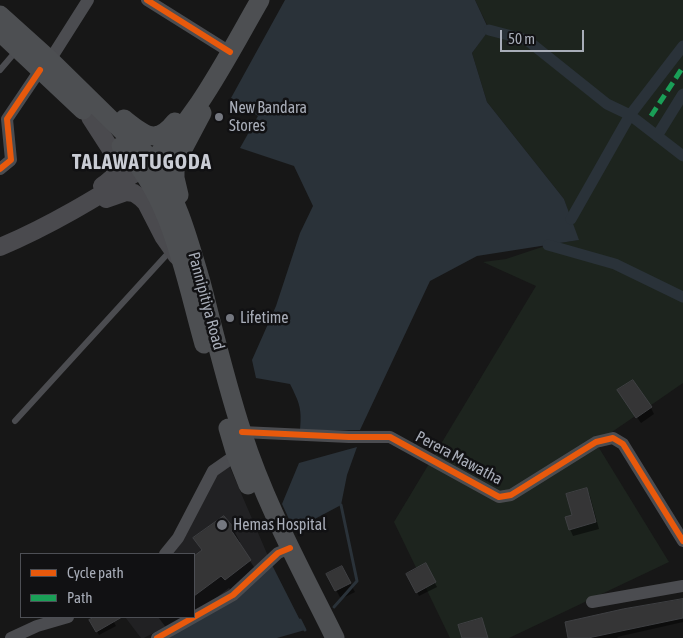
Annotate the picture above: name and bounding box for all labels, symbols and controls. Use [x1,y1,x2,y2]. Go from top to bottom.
scale bar [503,20,587,52]
text: 50 m [508,30,535,47]
place label: New Bandara Stores [229,98,307,136]
marker: New Bandara Stores [213,111,225,123]
district label: TALAWATUGODA [71,149,213,175]
street label: Pannipitiya Road [184,250,228,352]
place label: Lifetime [240,308,289,328]
marker: Lifetime [224,312,236,324]
street label: Perera Mawatha [412,427,506,489]
place label: Hemas Hospital [233,515,326,535]
marker: Hemas Hospital [215,518,229,532]
legend [20,553,195,618]
text: Cycle path [67,564,124,581]
text: Path [67,589,93,606]

